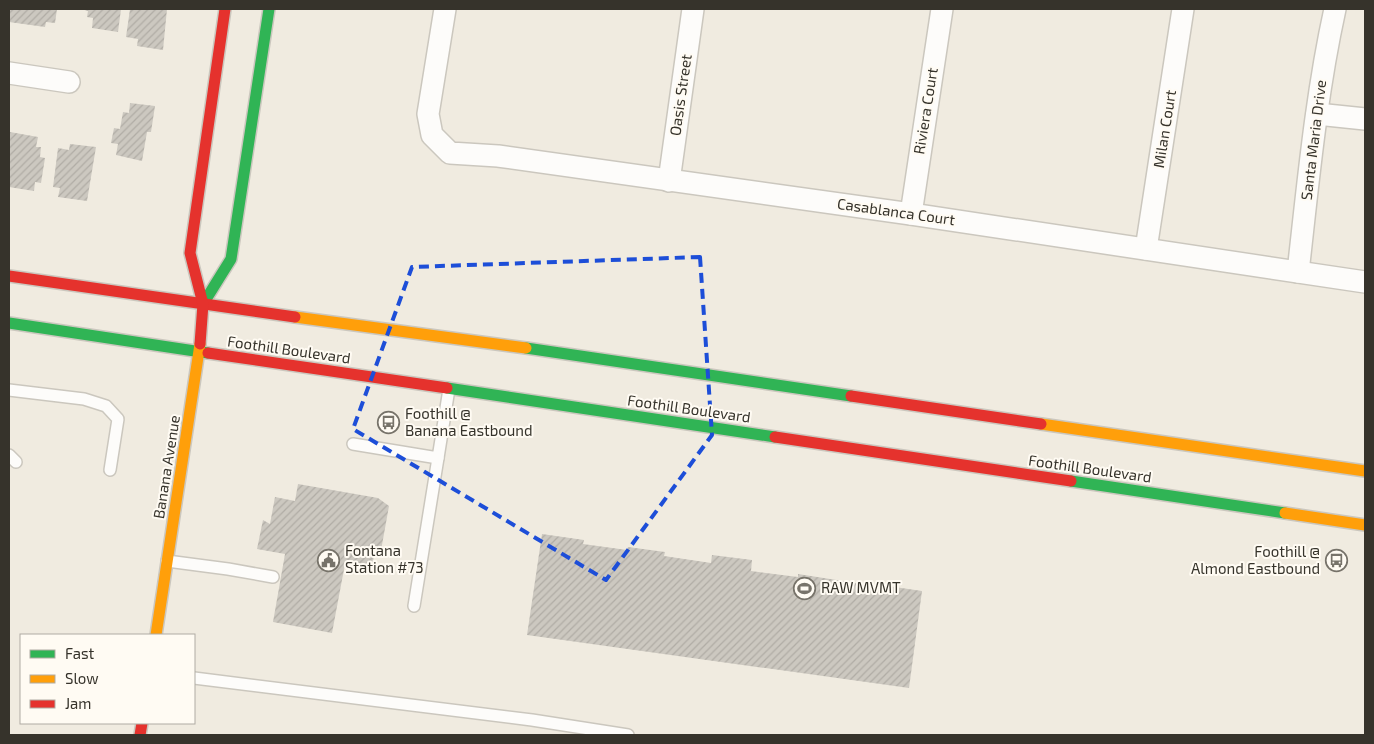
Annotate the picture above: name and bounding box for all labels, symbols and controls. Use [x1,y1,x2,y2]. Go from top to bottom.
street label: Oasis Street [665,53,695,137]
street label: Riviera Court [909,66,941,156]
street label: Santa Maria Drive [1297,79,1329,201]
street label: Milan Court [1149,88,1179,169]
street label: Casablanca Court [836,194,957,228]
street label: Foothill Boulevard [226,331,352,367]
street label: Foothill Boulevard [626,390,752,426]
place label: Foothill @ Banana Eastbound [405,404,533,439]
bus stop icon: Foothill @ Banana Eastbound [377,411,401,435]
street label: Banana Avenue [149,414,183,520]
street label: Foothill Boulevard [1027,450,1153,486]
place label: Fontana Station #73 [345,541,424,576]
place label: Foothill @ Almond Eastbound [1191,542,1320,577]
public building icon: Fontana Station #73 [317,548,341,572]
bus stop icon: Foothill @ Almond Eastbound [1324,549,1348,573]
sports icon: RAW MVMT [793,576,817,600]
place label: RAW MVMT [821,578,901,596]
legend [20,634,195,724]
text: Fast [65,644,95,662]
text: Slow [65,669,99,687]
text: Jam [65,694,91,712]

